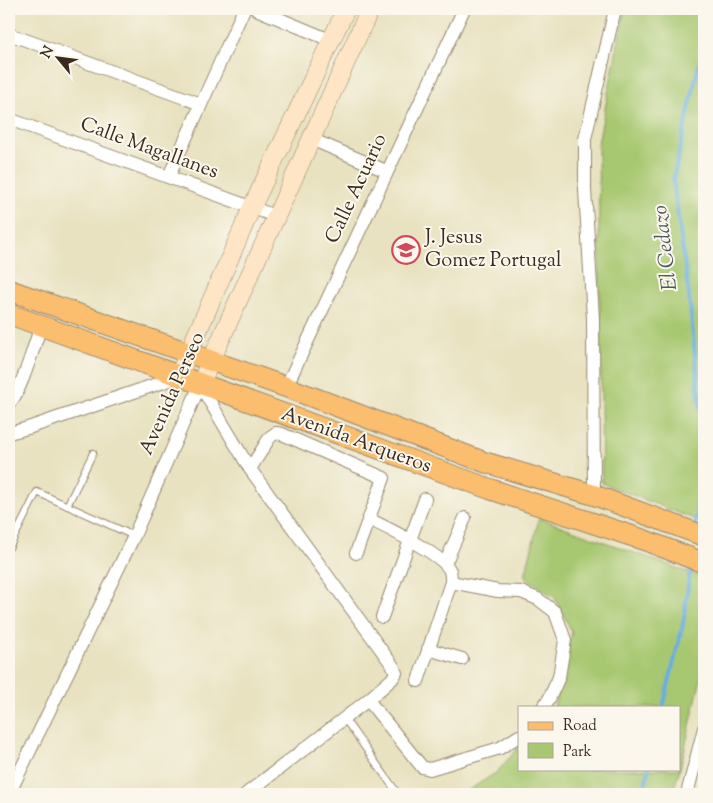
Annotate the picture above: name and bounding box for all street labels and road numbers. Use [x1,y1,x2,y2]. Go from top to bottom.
street label: Calle Magallanes [76,111,222,187]
street label: Calle Acuario [319,129,395,249]
street label: Avenida Perseo [133,328,213,460]
street label: Avenida Arqueros [277,400,435,482]

